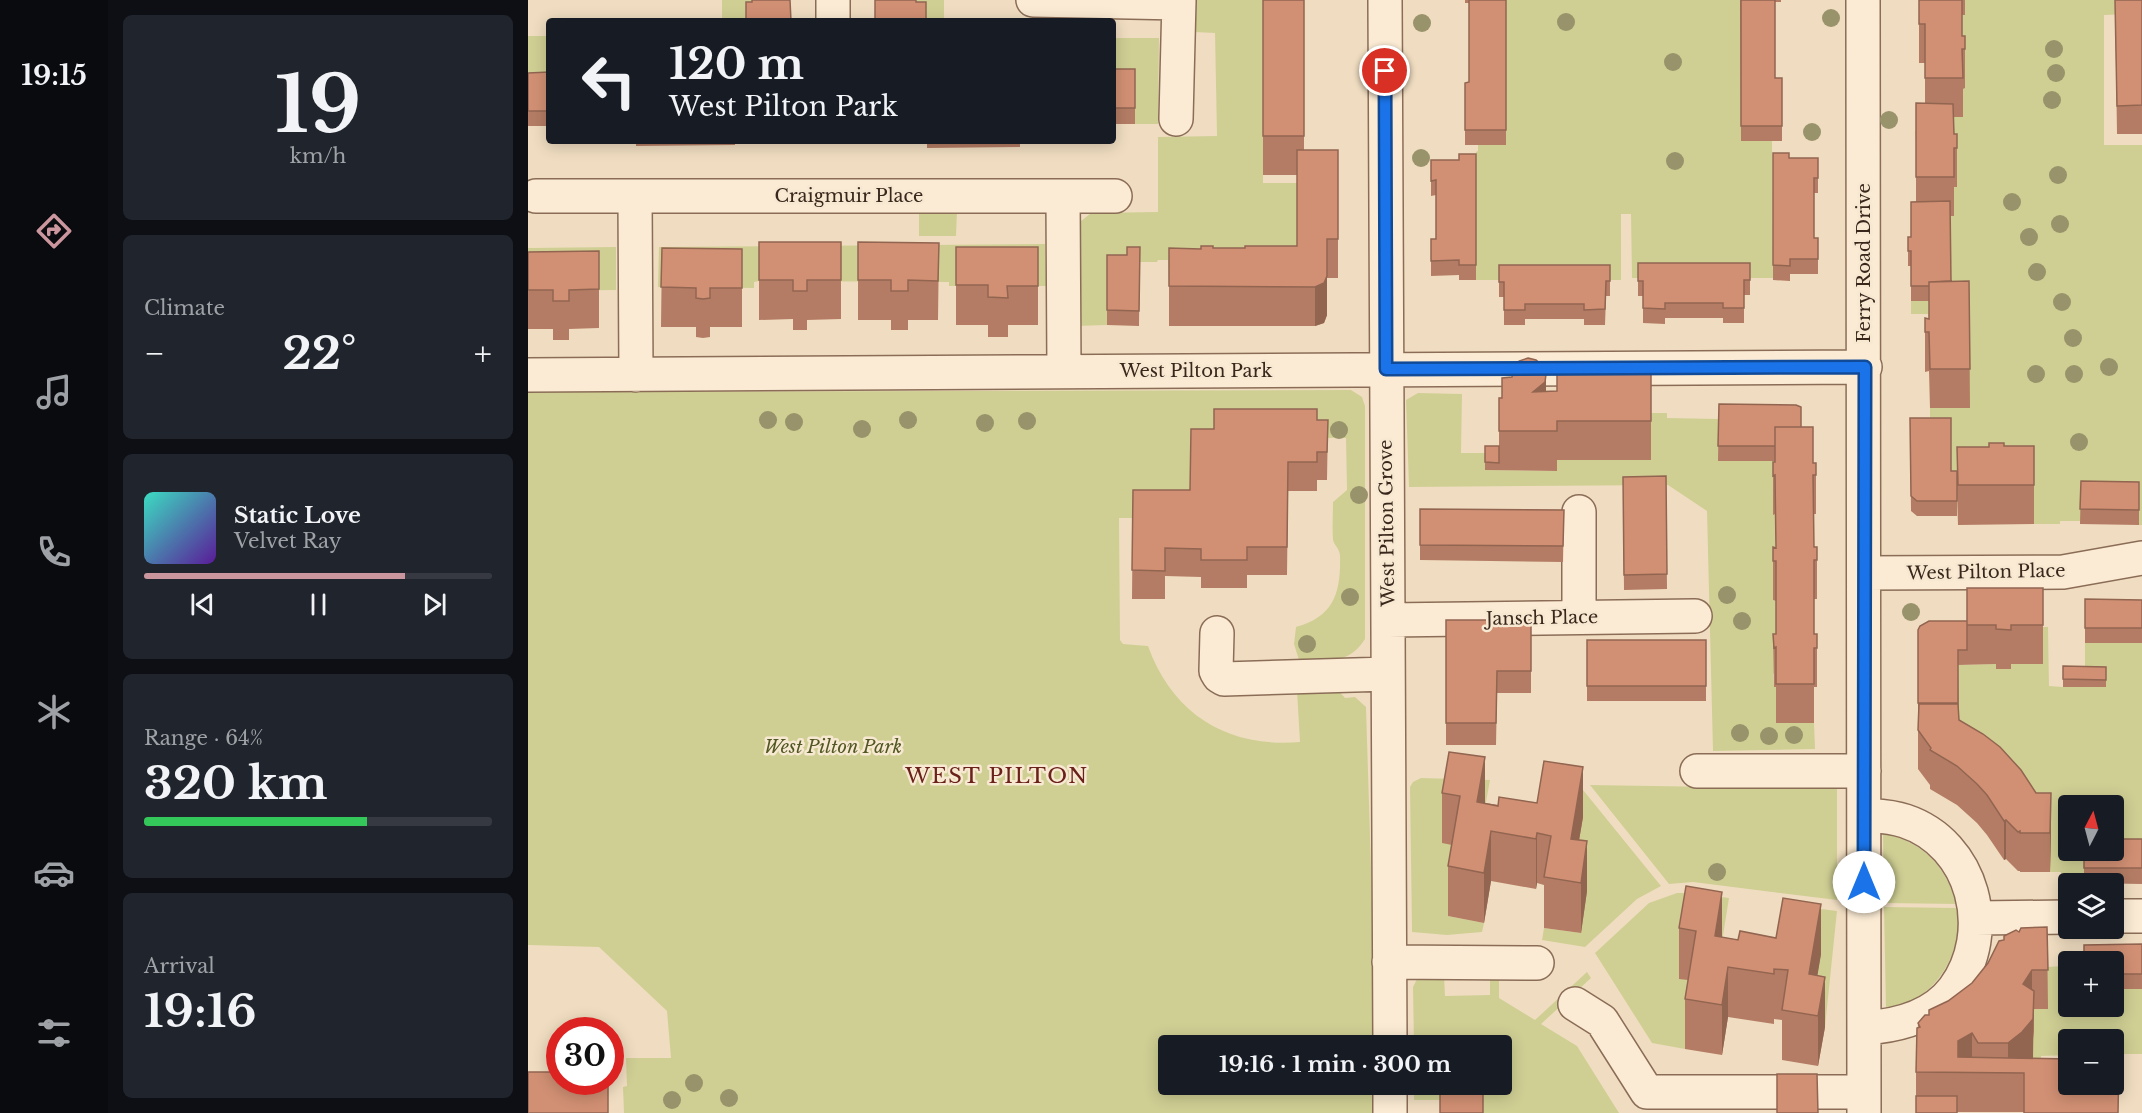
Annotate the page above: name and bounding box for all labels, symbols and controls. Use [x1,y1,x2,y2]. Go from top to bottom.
text: 120 m [669,38,804,90]
icon: left [570,42,648,120]
pin [1359,45,1410,96]
icon: arrive [1368,54,1401,87]
text: 19 [275,56,361,153]
text: 19:15 [21,59,87,92]
text: West Pilton Park [669,90,898,123]
text: km/h [290,144,346,168]
street label: Ferry Road Drive [1853,183,1875,343]
street label: Craigmuir Place [775,185,923,207]
icon: directions [33,210,75,252]
text: Climate [144,296,225,320]
text: 22° [283,325,356,381]
text: − [144,333,165,374]
text: + [474,333,492,374]
street label: West Pilton Park [1119,360,1272,382]
icon: music [33,371,75,413]
street label: West Pilton Grove [1375,439,1399,608]
text: Static Love [234,502,361,529]
text: Velvet Ray [234,529,342,553]
icon: phone [33,531,75,573]
street label: West Pilton Place [1905,560,2066,584]
icon: previous [186,588,219,621]
icon: pause [302,588,335,621]
icon: next [418,588,451,621]
street label: Jansch Place [1484,606,1598,630]
icon: climate [33,691,75,733]
text: Range · 64% [144,726,263,750]
park label: West Pilton Park [764,736,902,758]
text: 320 km [144,755,328,811]
district label: WEST PILTON [904,763,1089,789]
north arrow [2058,795,2124,861]
map controls [2058,795,2124,1095]
position arrow [1832,850,1896,914]
icon: car [33,852,75,894]
button: layers [2058,873,2124,939]
button: + [2058,951,2124,1017]
text: Arrival [144,954,215,978]
text: 19:16 [144,983,257,1039]
icon: filters [33,1012,75,1054]
speed limit sign: 30 [546,1017,624,1095]
button: − [2058,1029,2124,1095]
text: 19:16 · 1 min · 300 m [1219,1051,1451,1078]

